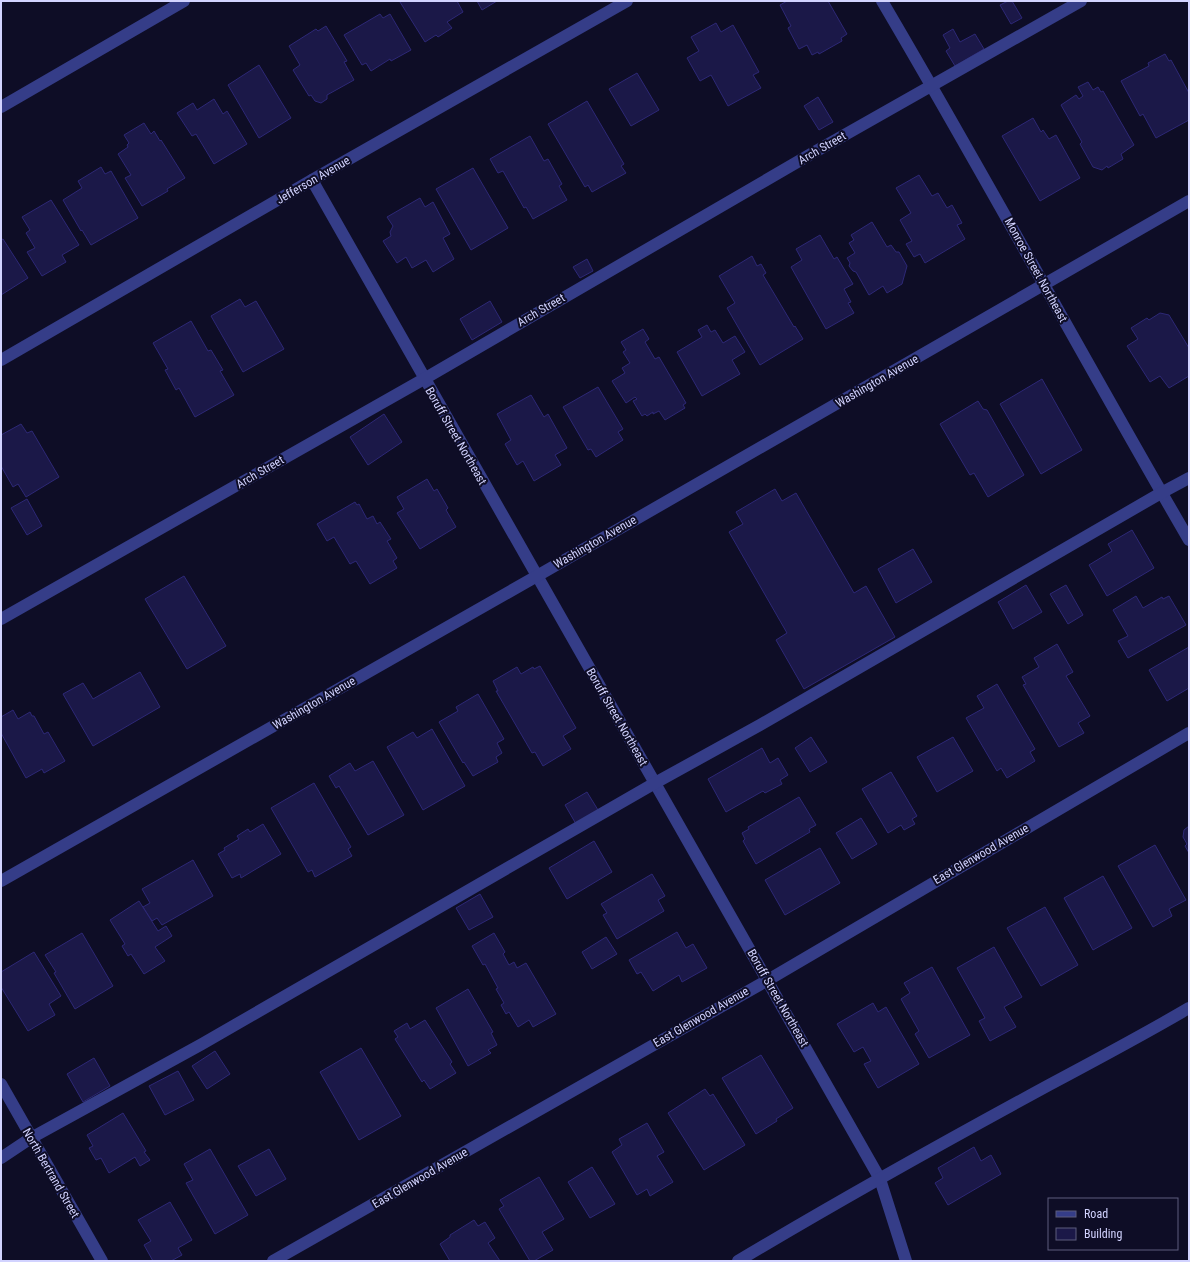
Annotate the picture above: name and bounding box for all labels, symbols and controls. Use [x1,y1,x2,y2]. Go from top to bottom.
street label: Arch Street [796,129,849,167]
street label: Jefferson Avenue [274,153,353,207]
street label: Monroe Street Northeast [1002,215,1071,325]
street label: Arch Street [515,291,568,329]
street label: Washington Avenue [833,351,921,410]
street label: Boruff Street Northeast [422,385,490,488]
street label: Arch Street [234,453,287,491]
street label: Washington Avenue [551,512,639,571]
street label: Boruff Street Northeast [583,666,651,769]
street label: Washington Avenue [270,673,358,732]
street label: East Glenwood Avenue [931,821,1032,887]
street label: Boruff Street Northeast [744,947,812,1050]
street label: East Glenwood Avenue [651,984,752,1050]
street label: North Bertrand Street [20,1126,83,1221]
street label: East Glenwood Avenue [370,1145,471,1211]
legend [1048,1198,1178,1250]
text: Road [1084,1207,1108,1221]
text: Building [1084,1227,1122,1241]

